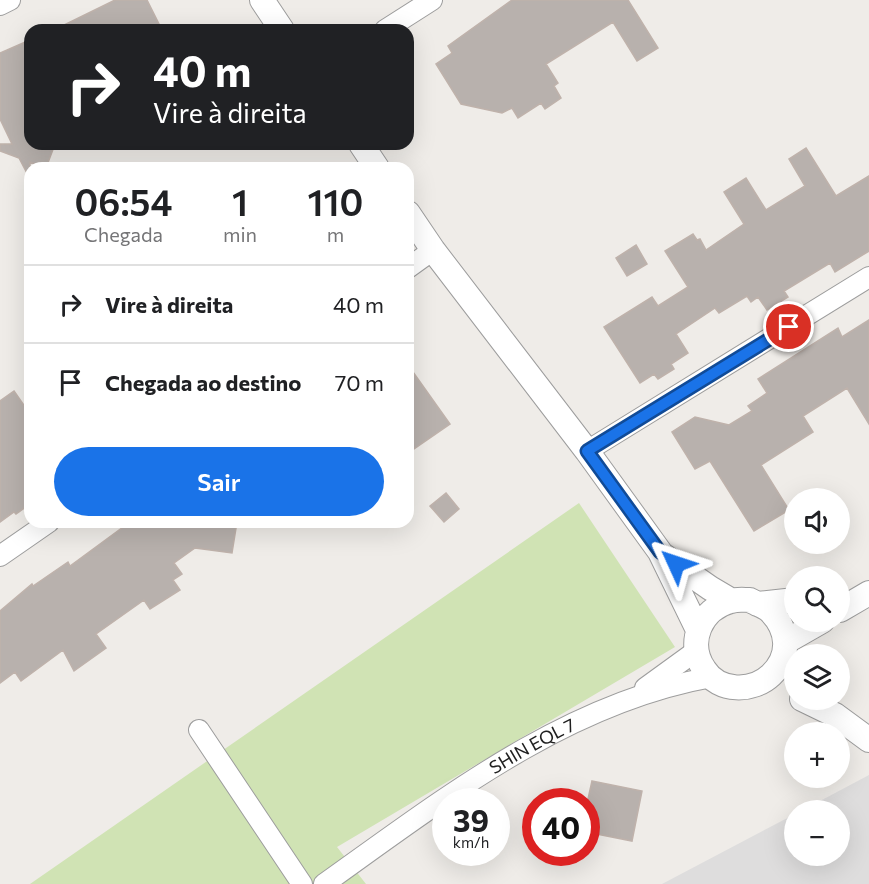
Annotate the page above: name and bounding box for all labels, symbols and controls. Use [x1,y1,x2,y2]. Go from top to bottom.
text: 40 m [153,44,251,96]
icon: right [54,48,132,126]
text: Vire à direita [153,96,307,129]
text: 06:54 [75,179,172,223]
text: 1 [232,179,248,223]
text: 110 [308,179,363,223]
text: Chegada [84,222,163,246]
text: min [223,222,257,246]
text: m [327,222,344,246]
icon: right [54,288,87,321]
text: Vire à direita [105,291,233,318]
text: 40 m [333,291,384,318]
pin [763,301,814,352]
icon: arrive [772,310,805,343]
icon: arrive [54,366,87,399]
text: Chegada ao destino [105,369,301,396]
text: 70 m [335,369,384,396]
button: Sair [54,447,384,516]
map controls [784,488,850,866]
button: sound [784,488,850,554]
position arrow [644,532,708,596]
button: search [784,566,850,632]
button: layers [784,644,850,710]
street label: SHIN EQL 7 [485,713,578,778]
button: + [784,722,850,788]
speed limit sign: 40 [522,788,600,866]
button: − [784,800,850,866]
text: 39 [453,801,489,838]
text: km/h [453,833,489,851]

